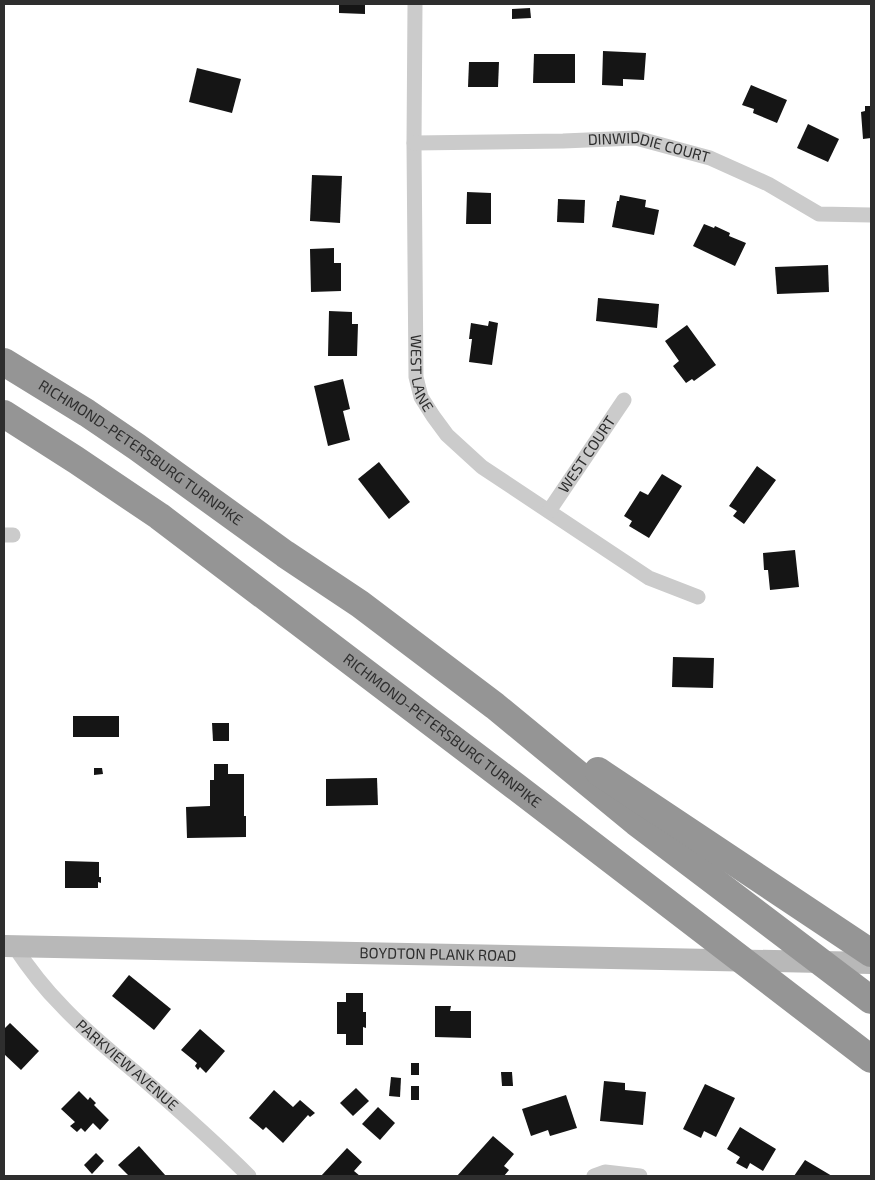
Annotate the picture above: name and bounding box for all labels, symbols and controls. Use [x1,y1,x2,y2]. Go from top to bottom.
street label: DINWIDDIE COURT [587,128,712,166]
street label: WEST LANE [408,334,438,415]
street label: RICHMOND-PETERSBURG TURNPIKE [36,375,247,529]
street label: WEST COURT [554,412,619,496]
street label: RICHMOND-PETERSBURG TURNPIKE [340,649,545,811]
street label: BOYDTON PLANK ROAD [359,943,517,964]
street label: PARKVIEW AVENUE [73,1015,183,1114]

